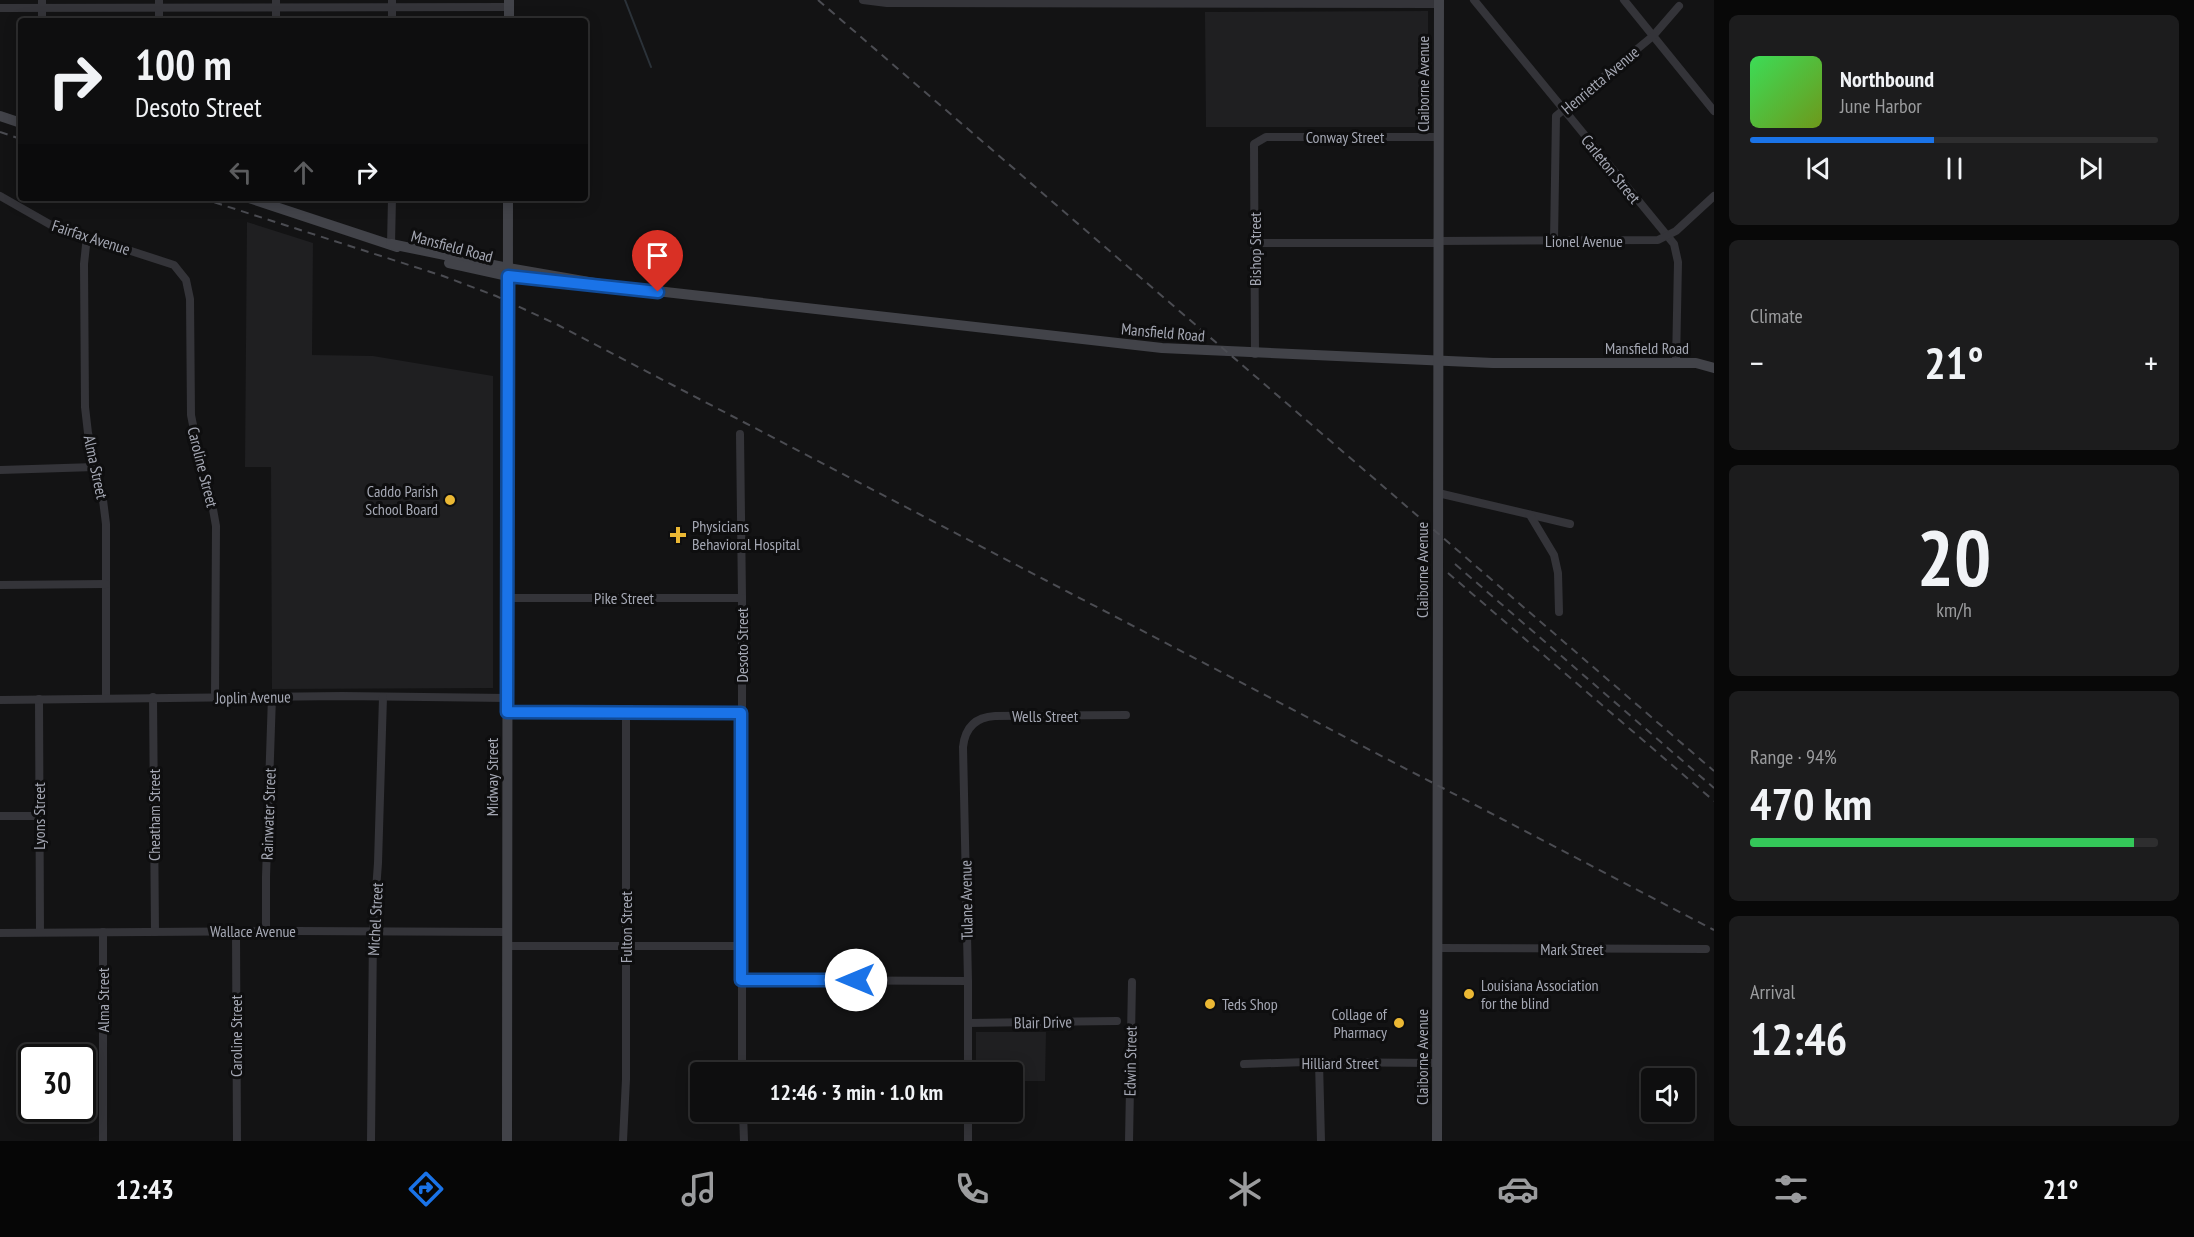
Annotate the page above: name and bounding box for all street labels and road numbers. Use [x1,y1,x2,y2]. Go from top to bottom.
street label: Claiborne Avenue [1413,36,1433,132]
street label: Henrietta Avenue [1557,42,1643,118]
street label: Conway Street [1306,127,1385,147]
street label: Carleton Street [1577,130,1645,208]
street label: Bishop Street [1245,211,1265,286]
street label: Fairfax Avenue [49,215,133,259]
street label: Mansfield Road [409,225,495,267]
street label: Lionel Avenue [1545,231,1623,251]
street label: Mansfield Road [1120,318,1206,346]
street label: Mansfield Road [1605,338,1689,358]
street label: Caroline Street [183,425,223,510]
street label: Alma Street [80,433,113,501]
street label: Claiborne Avenue [1412,522,1432,618]
street label: Pike Street [594,588,655,608]
street label: Desoto Street [732,607,752,683]
street label: Joplin Avenue [214,686,291,708]
street label: Wells Street [1012,706,1079,726]
street label: Midway Street [482,737,502,816]
street label: Rainwater Street [256,767,280,860]
street label: Cheatham Street [144,768,164,861]
street label: Lyons Street [29,782,49,850]
street label: Tulane Avenue [955,860,977,940]
street label: Michel Street [363,881,387,956]
street label: Fulton Street [616,890,636,963]
street label: Wallace Avenue [210,921,296,941]
street label: Mark Street [1540,939,1604,959]
street label: Alma Street [93,967,113,1032]
street label: Caroline Street [226,994,246,1077]
street label: Claiborne Avenue [1412,1009,1432,1105]
street label: Blair Drive [1014,1011,1072,1033]
street label: Edwin Street [1119,1025,1141,1096]
street label: Hilliard Street [1301,1053,1379,1073]

